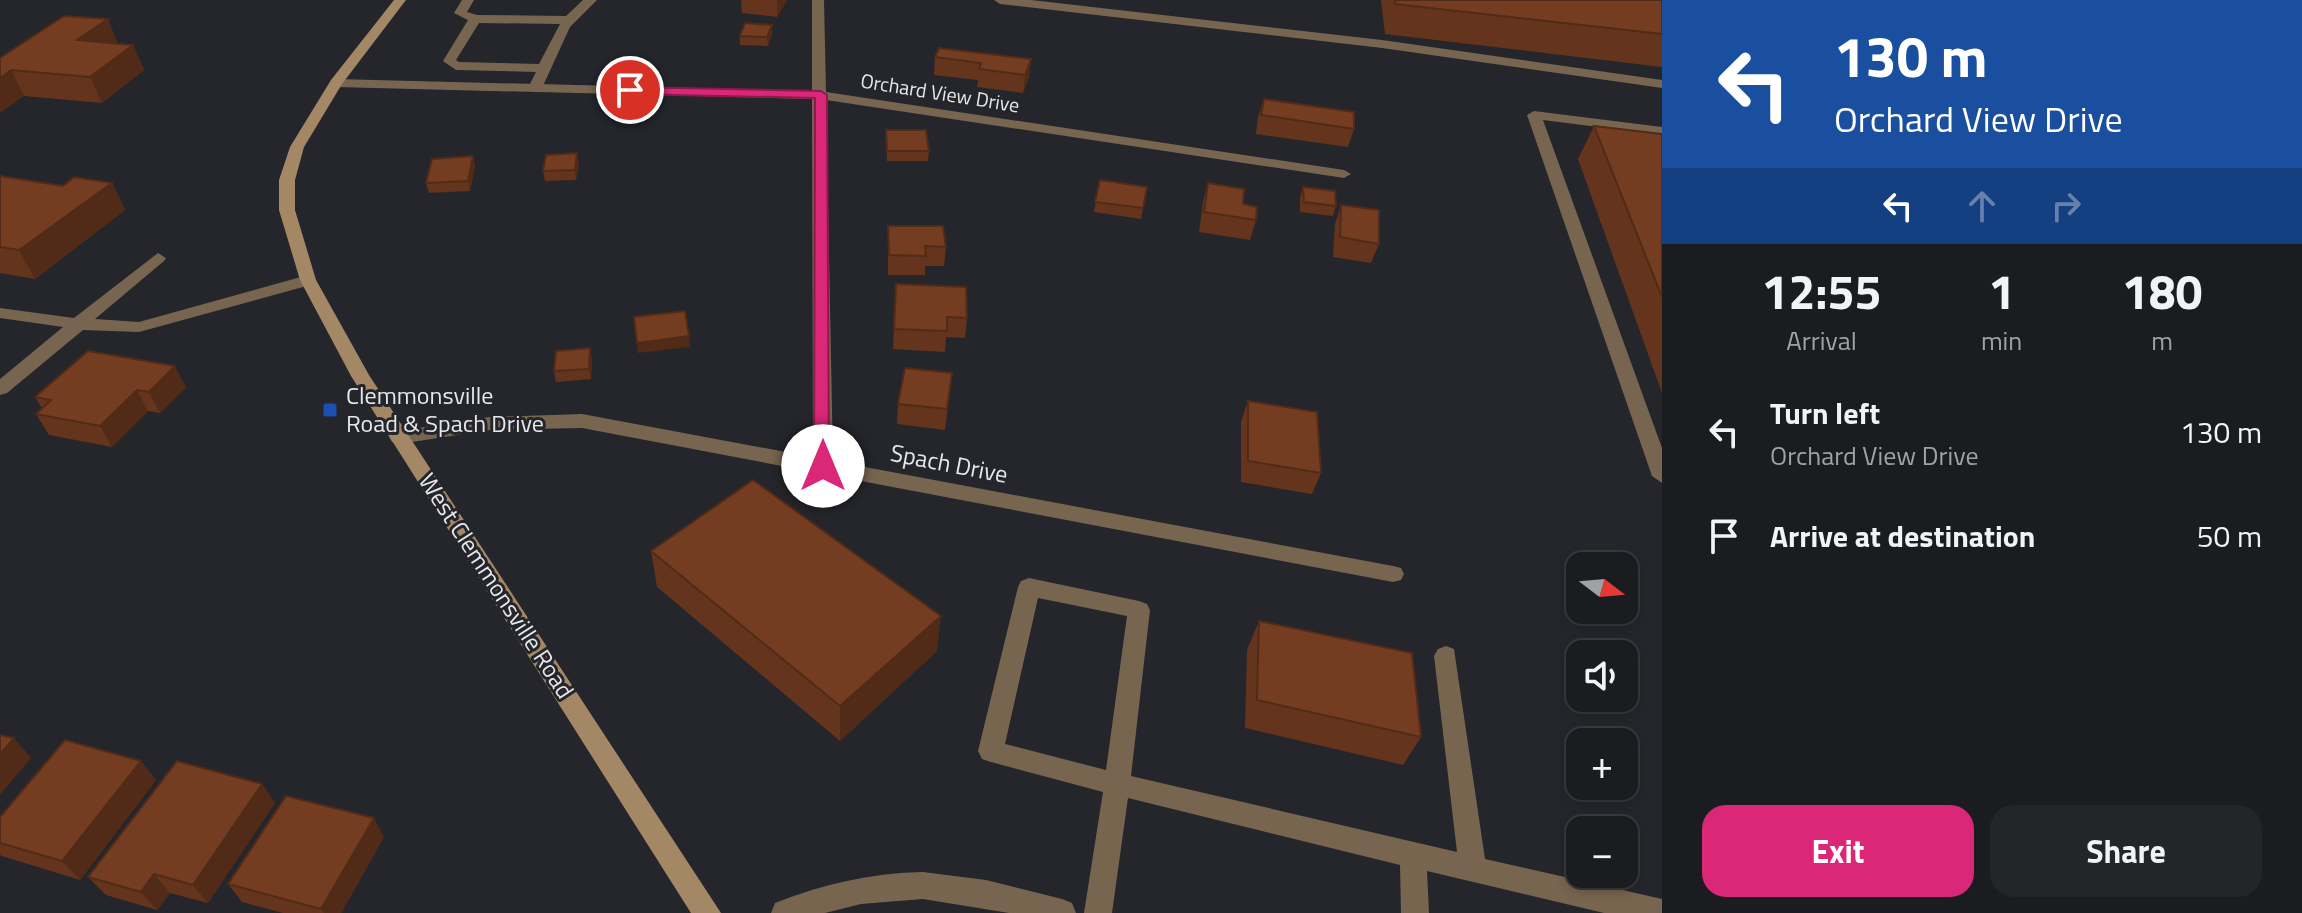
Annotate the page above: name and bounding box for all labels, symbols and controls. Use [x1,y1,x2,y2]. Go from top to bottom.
text: 130 m [1834,14,1987,99]
icon: left [1702,32,1806,136]
pin [596,56,664,124]
street label: Orchard View Drive [858,65,1022,120]
icon: arrive [608,68,652,112]
text: Orchard View Drive [1834,91,2123,146]
icon: left [1876,184,1920,228]
icon: ahead [1960,184,2004,228]
icon: right [2044,184,2088,228]
text: 12:55 [1762,255,1881,328]
text: 1 [1988,255,2015,328]
text: 180 [2122,255,2202,328]
text: Arrival [1786,321,1857,360]
text: min [1981,321,2022,360]
text: m [2151,321,2173,360]
place label: Clemmonsville Road & Spach Drive [346,377,544,441]
text: Turn left [1770,390,1880,436]
marker: Clemmonsville Road & Spach Drive [321,401,339,419]
text: 130 m [2180,409,2262,455]
icon: left [1702,410,1746,454]
position arrow [781,424,865,508]
street label: Spach Drive [887,434,1011,492]
text: Orchard View Drive [1770,436,1979,475]
street label: West Clemmonsville Road [410,466,583,705]
text: Arrive at destination [1770,513,2035,559]
text: 50 m [2197,513,2262,559]
icon: arrive [1702,514,1746,558]
north arrow [1566,552,1638,624]
map controls [1566,552,1638,888]
button: sound [1566,640,1638,712]
button: + [1566,728,1638,800]
button: Exit [1702,805,1974,897]
button: Share [1990,805,2262,897]
button: − [1566,816,1638,888]

